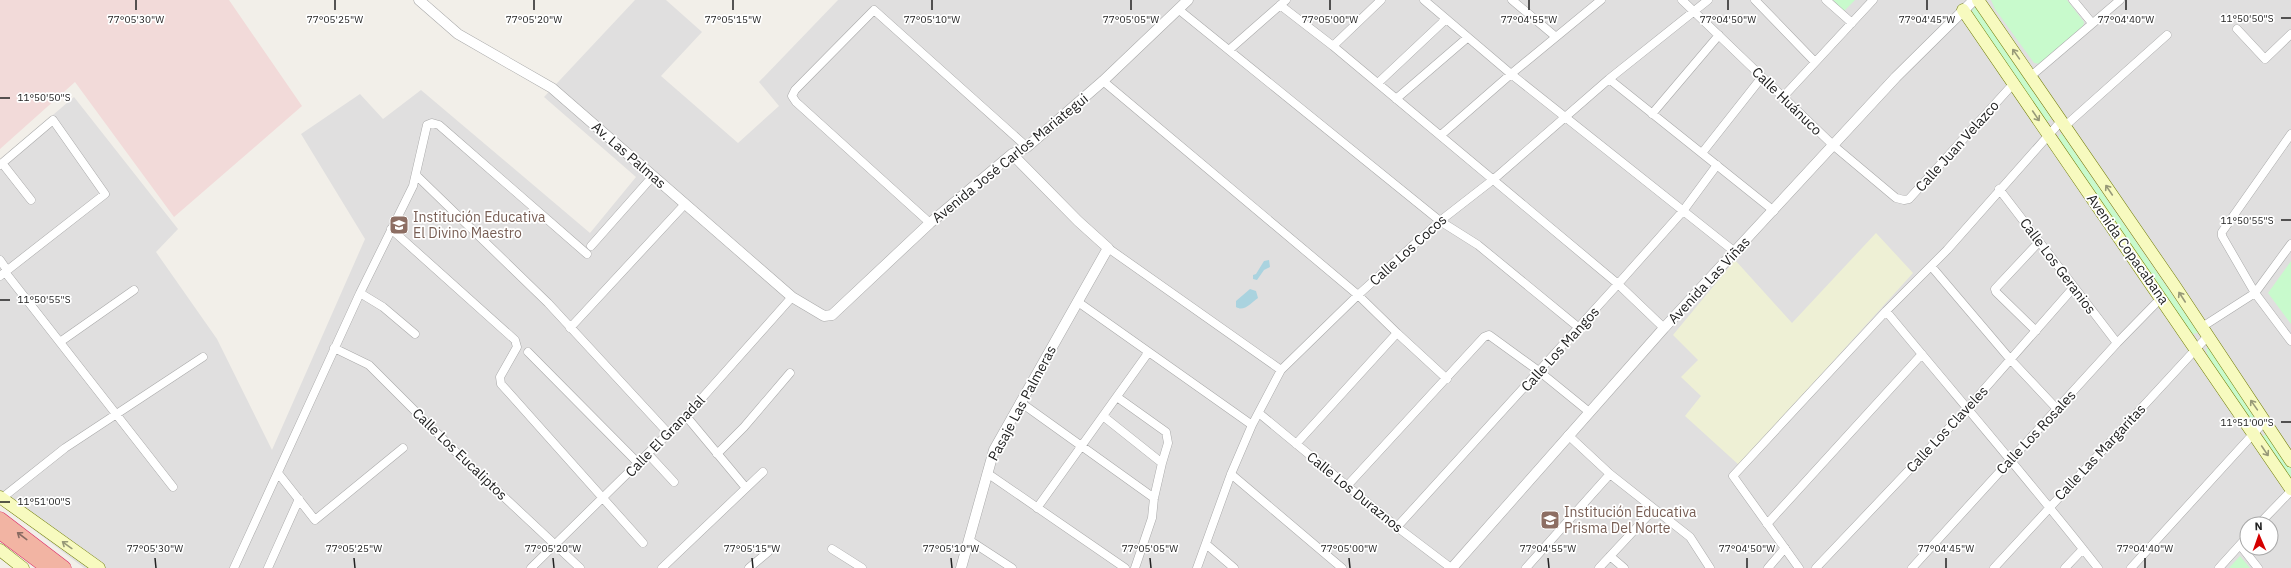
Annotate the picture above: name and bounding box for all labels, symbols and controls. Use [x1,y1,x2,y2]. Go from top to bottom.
text: 11°50'50"S [2220,12,2274,25]
text: 77°05'30"W [108,13,164,26]
text: 77°05'25"W [307,13,363,26]
text: 77°05'20"W [506,13,562,26]
text: 77°05'15"W [705,13,761,26]
text: 77°05'10"W [904,13,960,26]
text: 77°05'05"W [1103,13,1159,26]
text: 77°05'00"W [1302,13,1358,26]
text: 77°04'55"W [1501,13,1557,26]
text: 77°04'50"W [1700,13,1756,26]
text: 77°04'45"W [1899,13,1955,26]
text: 77°04'40"W [2098,13,2154,26]
one-way arrow [2012,49,2020,60]
street label: Calle Huánuco [1748,63,1826,139]
street label: Avenida José Carlos Mariategui [928,89,1092,227]
text: 11°50'50"S [17,91,71,104]
street label: Calle Juan Velazco [1911,96,2003,195]
one-way arrow [2032,110,2040,121]
street label: Av. Las Palmas [588,118,670,192]
one-way arrow [2105,184,2113,195]
street label: Avenida Copacabana [2083,190,2173,308]
place label: Institución Educativa El Divino Maestro [413,208,546,242]
street label: Calle Los Cocos [1366,211,1450,289]
school or university icon: Institución Educativa El Divino Maestro [388,214,410,236]
street label: Calle Los Geranios [2016,214,2100,318]
text: 11°50'55"S [2220,214,2274,227]
street label: Avenida Las Viñas [1664,233,1754,327]
one-way arrow [2178,292,2186,303]
text: 11°50'55"S [17,293,71,306]
street label: Calle Los Mangos [1517,303,1603,395]
street label: Pasaje Las Palmeras [984,342,1060,464]
street label: Calle Los Claveles [1902,382,1992,476]
street label: Calle Los Rosales [1992,386,2080,478]
street label: Calle El Granadal [621,391,709,481]
street label: Calle Las Margaritas [2051,400,2150,504]
one-way arrow [2250,400,2258,411]
street label: Calle Los Eucaliptos [409,404,511,504]
text: 11°51'00"S [2220,416,2274,429]
one-way arrow [2261,445,2269,456]
street label: Calle Los Duraznos [1303,448,1407,536]
text: 11°51'00"S [17,495,71,508]
place label: Institución Educativa Prisma Del Norte [1564,503,1697,537]
school or university icon: Institución Educativa Prisma Del Norte [1539,509,1561,531]
north arrow [2239,516,2279,556]
text: N [2254,519,2263,533]
one-way arrow [17,532,28,540]
one-way arrow [62,541,73,549]
text: 77°05'30"W [127,542,183,555]
text: 77°05'25"W [326,542,382,555]
text: 77°05'20"W [525,542,581,555]
text: 77°05'15"W [724,542,780,555]
text: 77°05'10"W [923,542,979,555]
text: 77°05'05"W [1122,542,1178,555]
text: 77°05'00"W [1321,542,1377,555]
text: 77°04'55"W [1520,542,1576,555]
text: 77°04'50"W [1719,542,1775,555]
text: 77°04'45"W [1918,542,1974,555]
text: 77°04'40"W [2117,542,2173,555]

